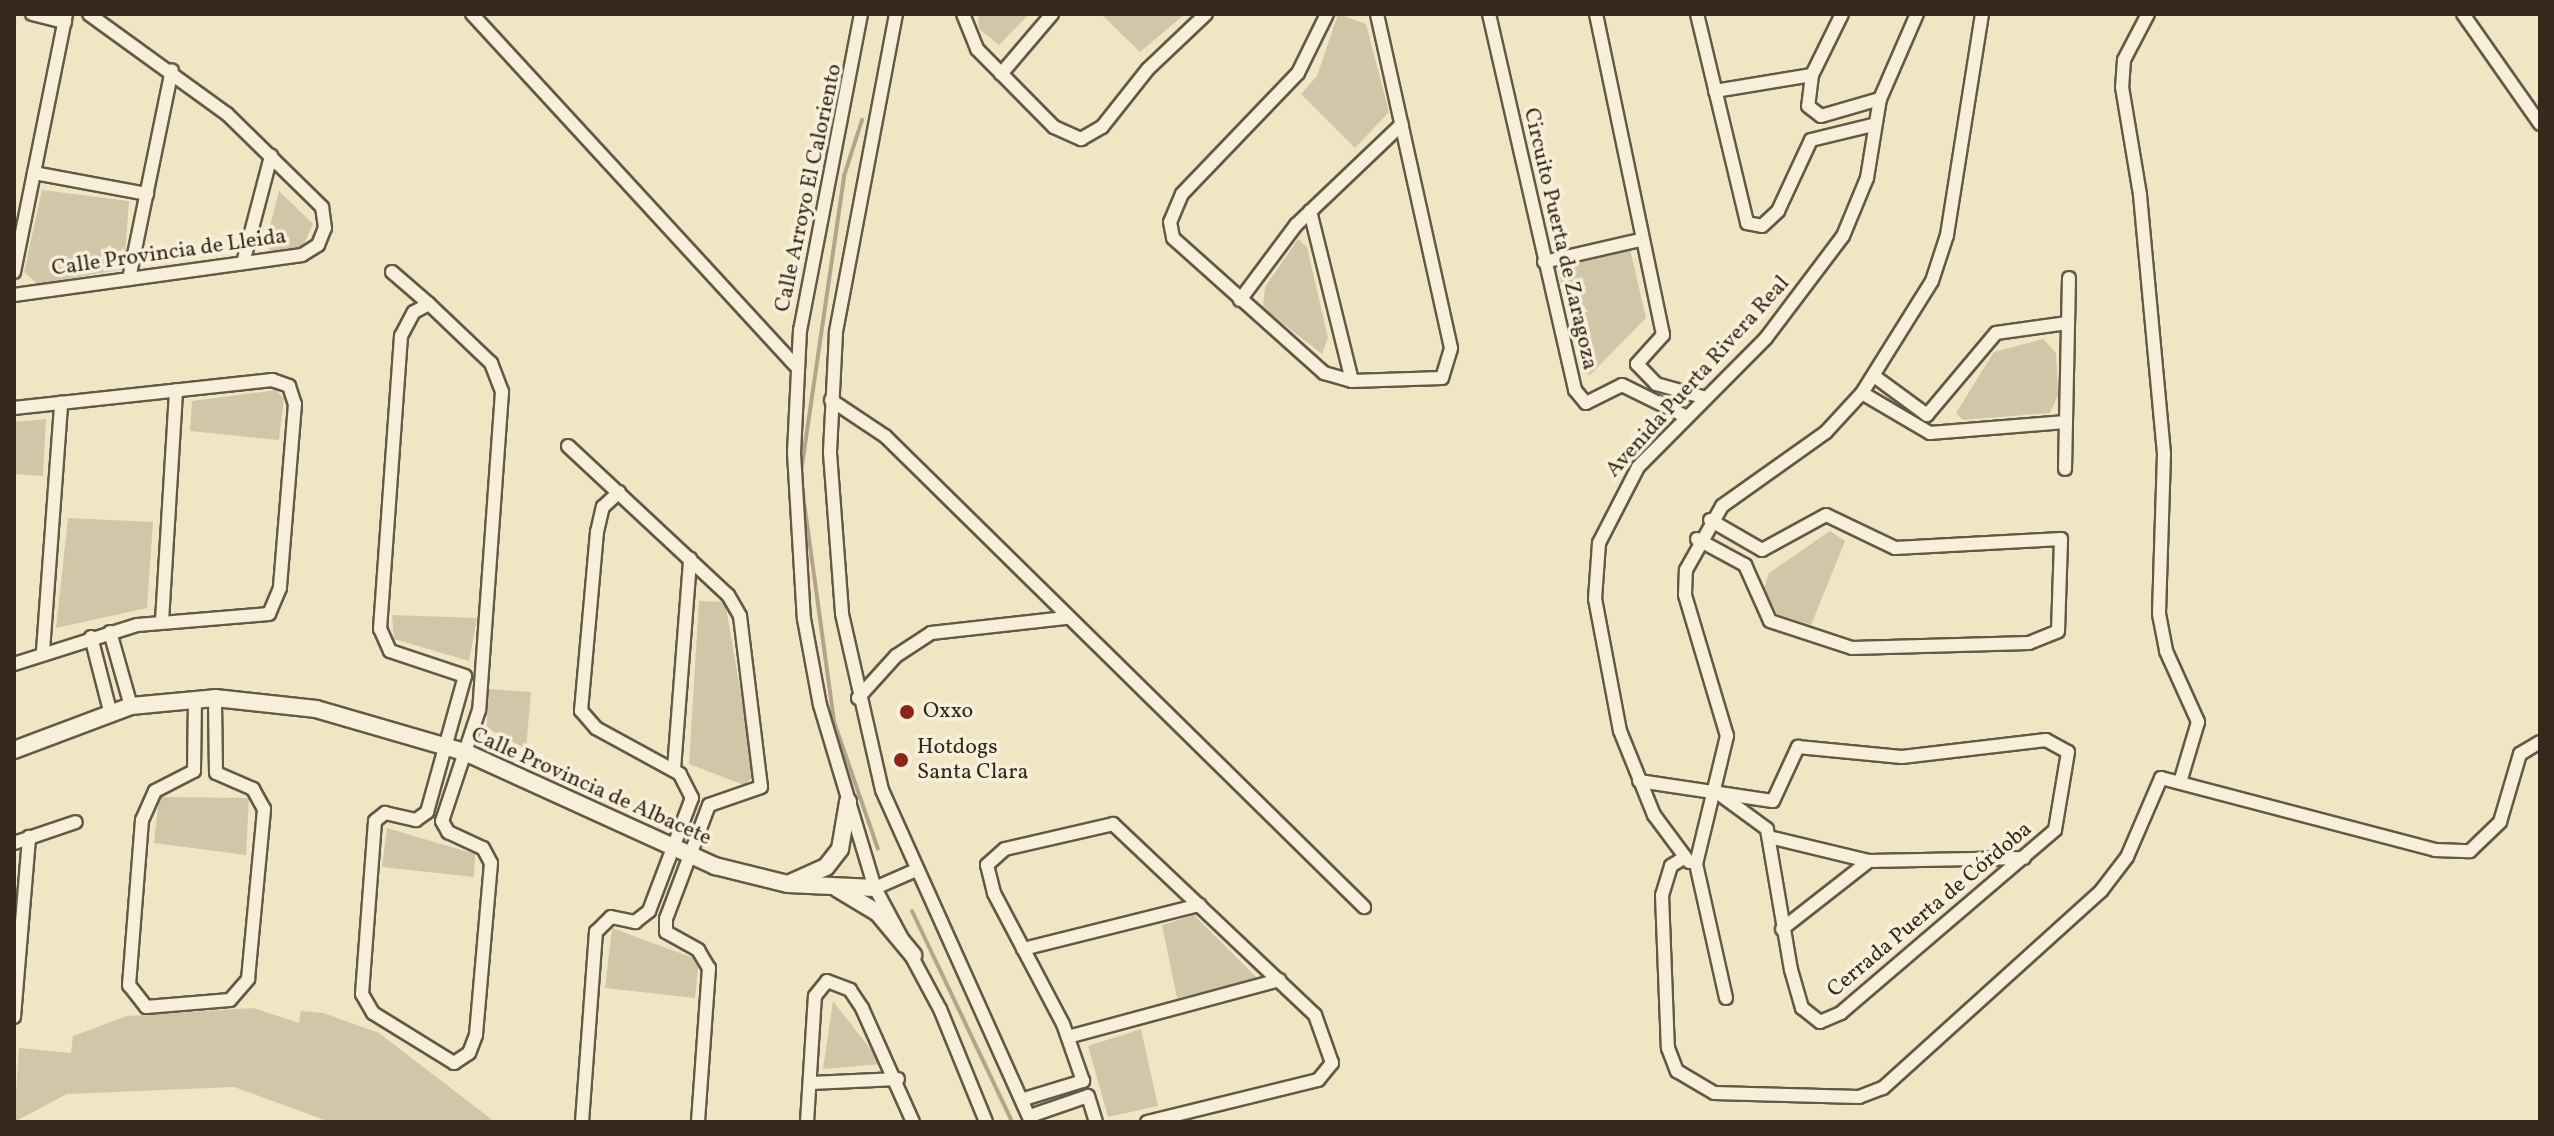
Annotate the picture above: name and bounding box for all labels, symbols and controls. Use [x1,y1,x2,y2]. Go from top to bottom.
street label: Calle Arroyo El Caloriento [770,62,848,314]
street label: Circuito Puerta de Zaragoza [1517,106,1603,372]
street label: Calle Provincia de Lleida [50,223,288,283]
street label: Avenida Puerta Rivera Real [1601,271,1795,483]
place label: Oxxo [923,699,973,725]
marker: Oxxo [898,703,916,721]
street label: Calle Provincia de Albacete [467,722,715,852]
place label: Hotdogs Santa Clara [917,734,1028,786]
marker: Hotdogs Santa Clara [892,751,910,769]
street label: Cerrada Puerta de Córdoba [1822,817,2038,1003]

